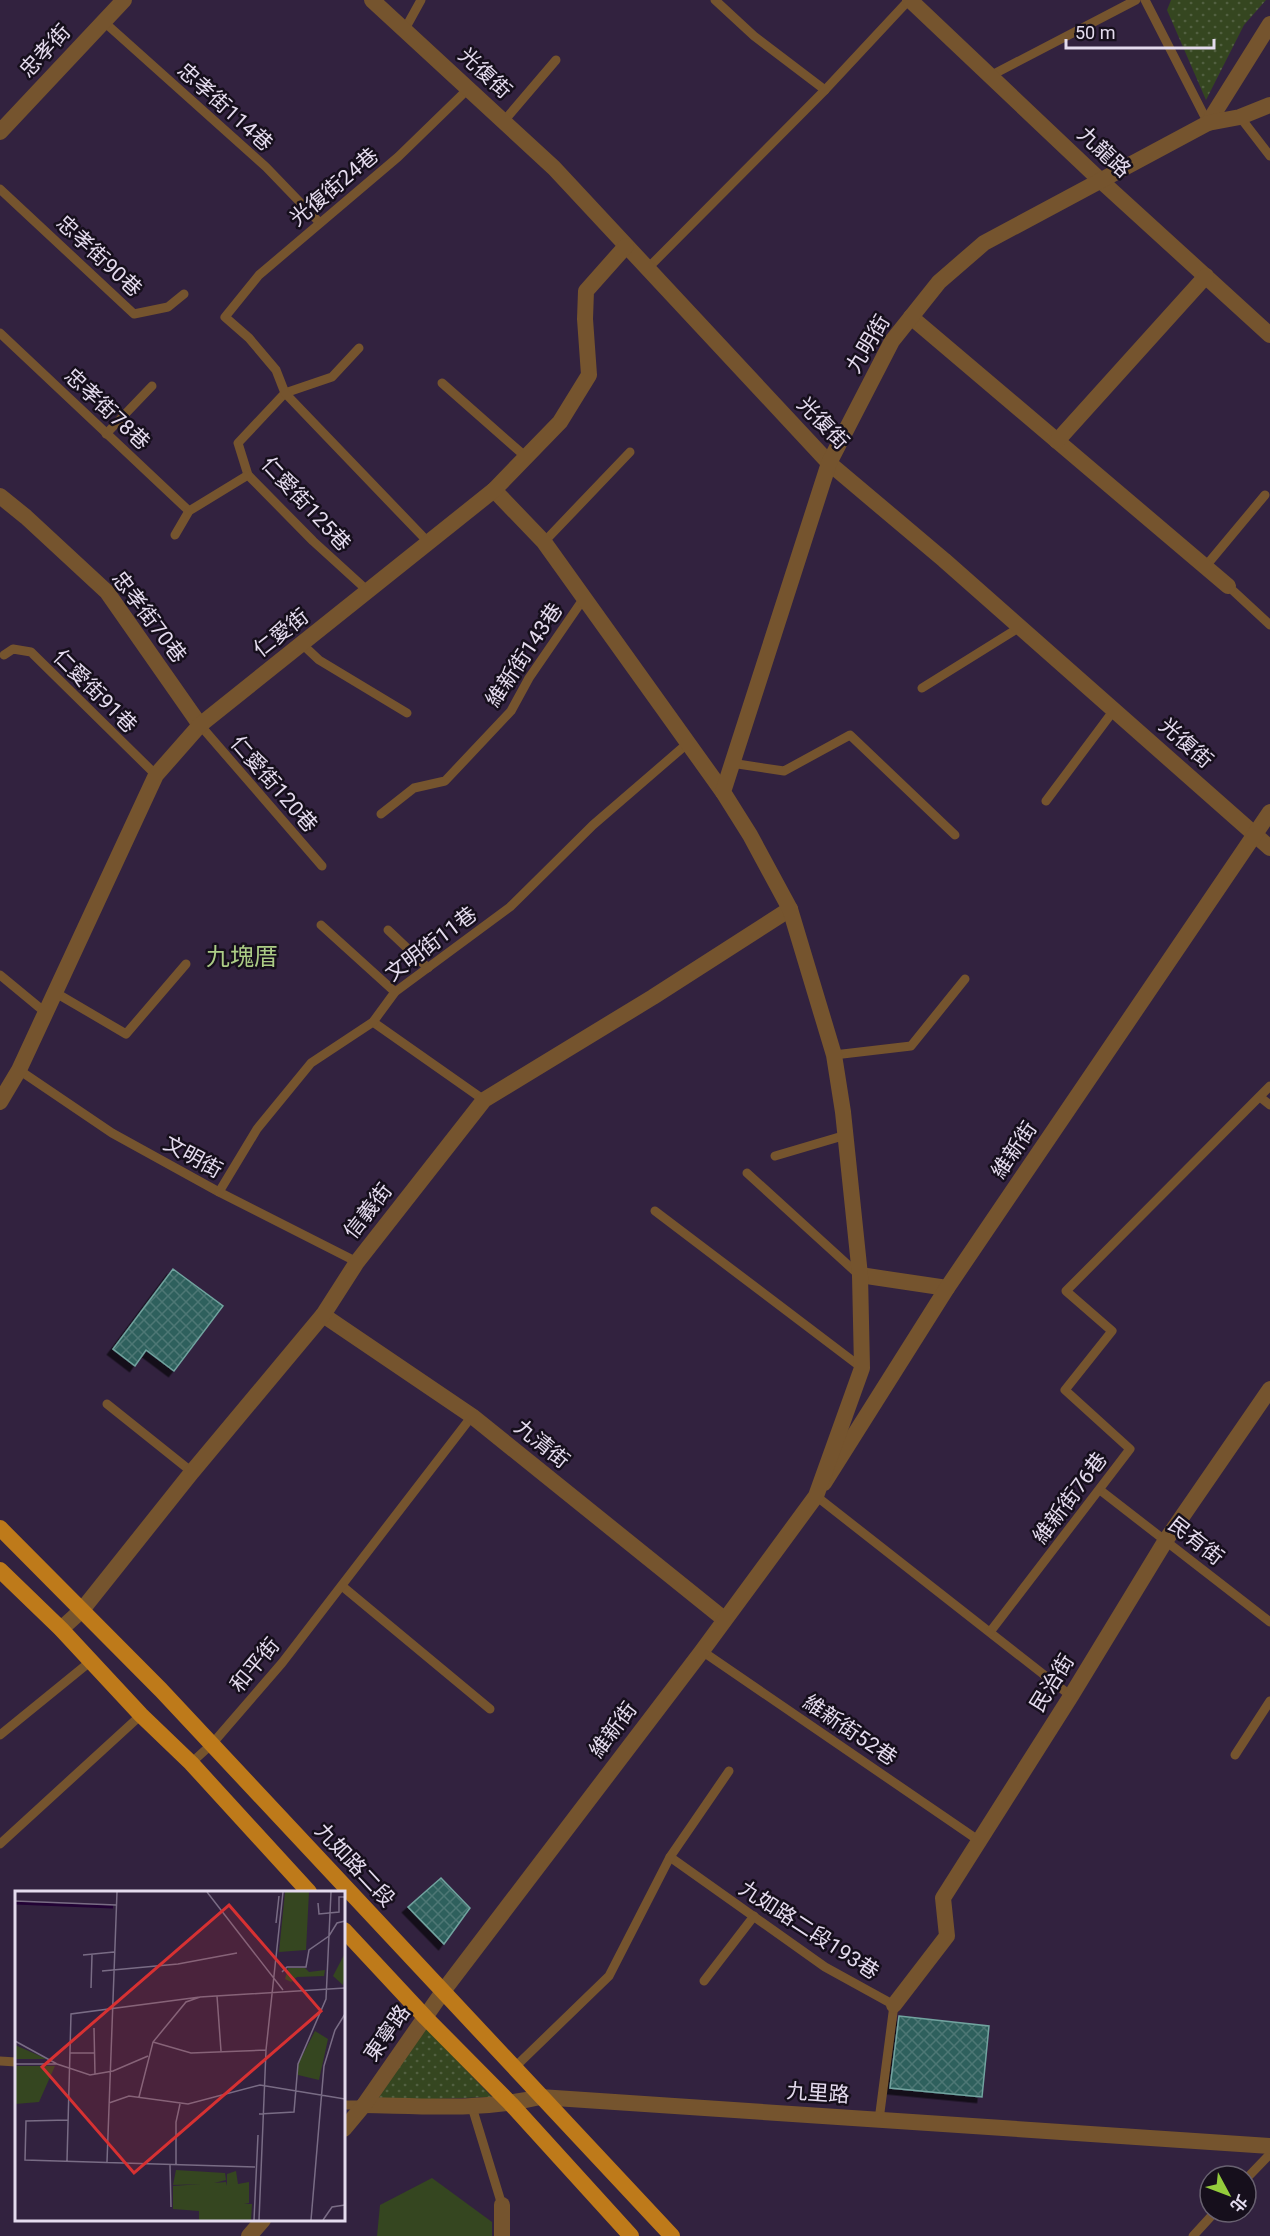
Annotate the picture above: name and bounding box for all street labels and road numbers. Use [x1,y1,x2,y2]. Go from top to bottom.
street label: 忠孝街 [15,20,75,82]
street label: 光復街 [454,43,516,103]
street label: 忠孝街114巷 [173,58,277,156]
street label: 九龍路 [1073,122,1135,182]
street label: 光復街24巷 [285,143,383,231]
street label: 忠孝街90巷 [51,211,147,301]
street label: 九明街 [841,311,895,377]
street label: 忠孝街78巷 [59,364,155,454]
street label: 光復街 [792,392,854,454]
street label: 仁愛街125巷 [257,452,355,556]
street label: 忠孝街70巷 [107,567,191,667]
street label: 維新街143巷 [481,599,567,711]
street label: 仁愛街 [249,604,313,662]
street label: 仁愛街91巷 [48,644,142,738]
street label: 光復街 [1154,713,1218,773]
street label: 仁愛街120巷 [226,731,322,837]
street label: 文明街11巷 [381,902,481,986]
street label: 維新街 [986,1117,1042,1183]
street label: 文明街 [160,1131,226,1183]
street label: 信義街 [339,1179,397,1243]
street label: 九清街 [510,1415,574,1473]
street label: 維新街76巷 [1028,1448,1112,1548]
street label: 民有街 [1164,1512,1228,1570]
street label: 和平街 [226,1633,284,1697]
street label: 民治街 [1025,1650,1079,1716]
street label: 維新街52巷 [799,1690,901,1770]
street label: 維新街 [584,1698,642,1762]
street label: 九如路二段 [310,1818,400,1912]
street label: 九如路二段193巷 [735,1876,883,1984]
street label: 東寧路 [359,2000,415,2066]
street label: 九里路 [786,2079,850,2107]

